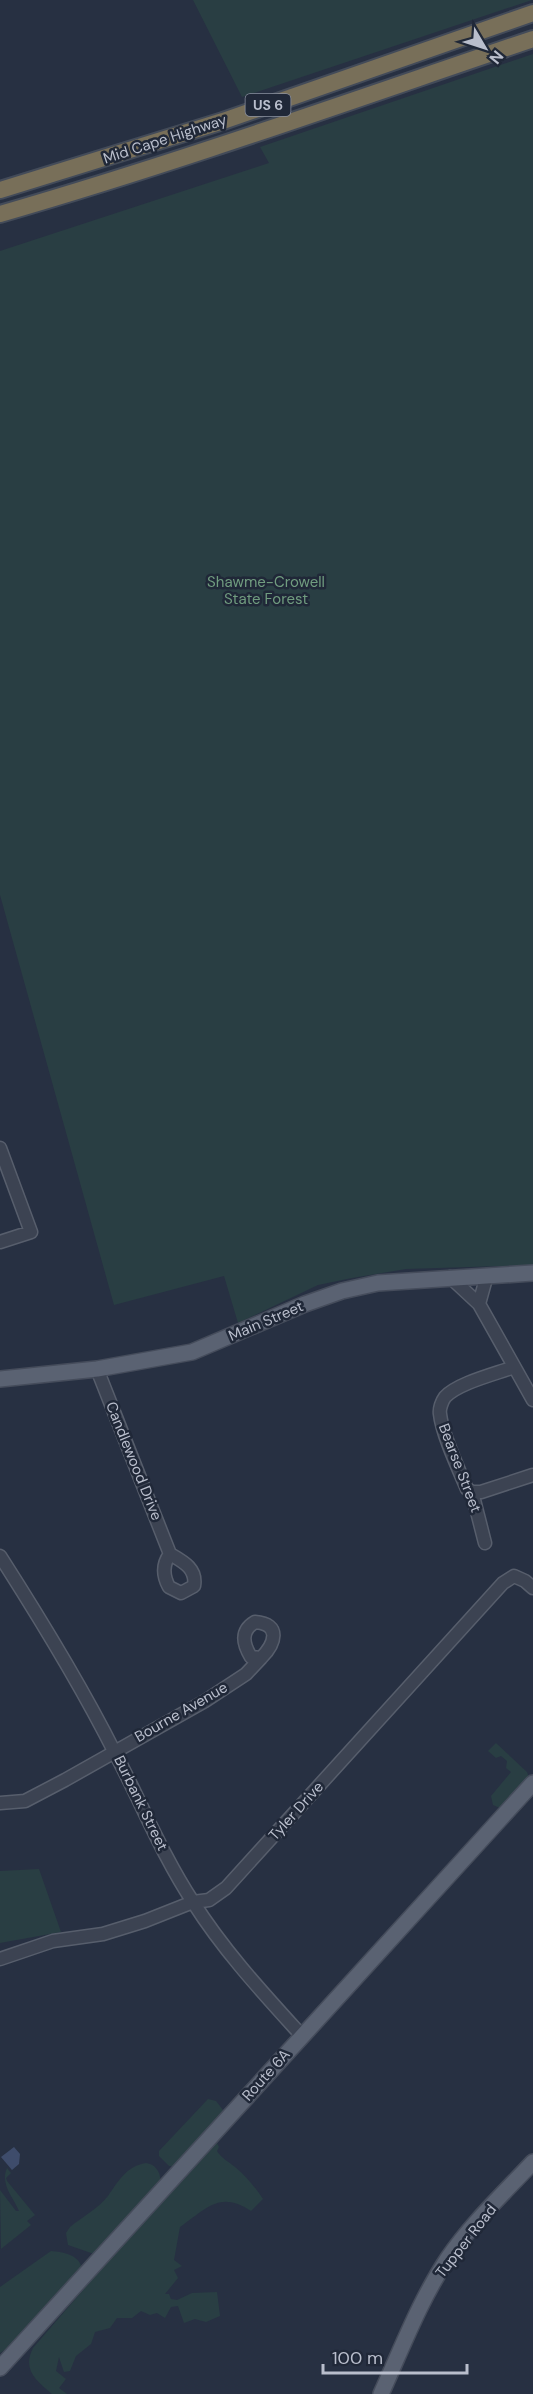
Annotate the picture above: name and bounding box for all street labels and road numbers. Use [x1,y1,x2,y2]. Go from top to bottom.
road number: US 6 [246,94,290,116]
street label: Mid Cape Highway [101,109,230,168]
street label: Main Street [226,1296,307,1346]
street label: Candlewood Drive [101,1399,167,1523]
street label: Bearse Street [434,1421,486,1515]
street label: Bourne Avenue [131,1677,231,1747]
street label: Burbank Street [109,1752,173,1854]
street label: Tyler Drive [264,1777,328,1845]
street label: Route 6A [238,2045,295,2105]
street label: Tupper Road [431,2200,501,2282]

